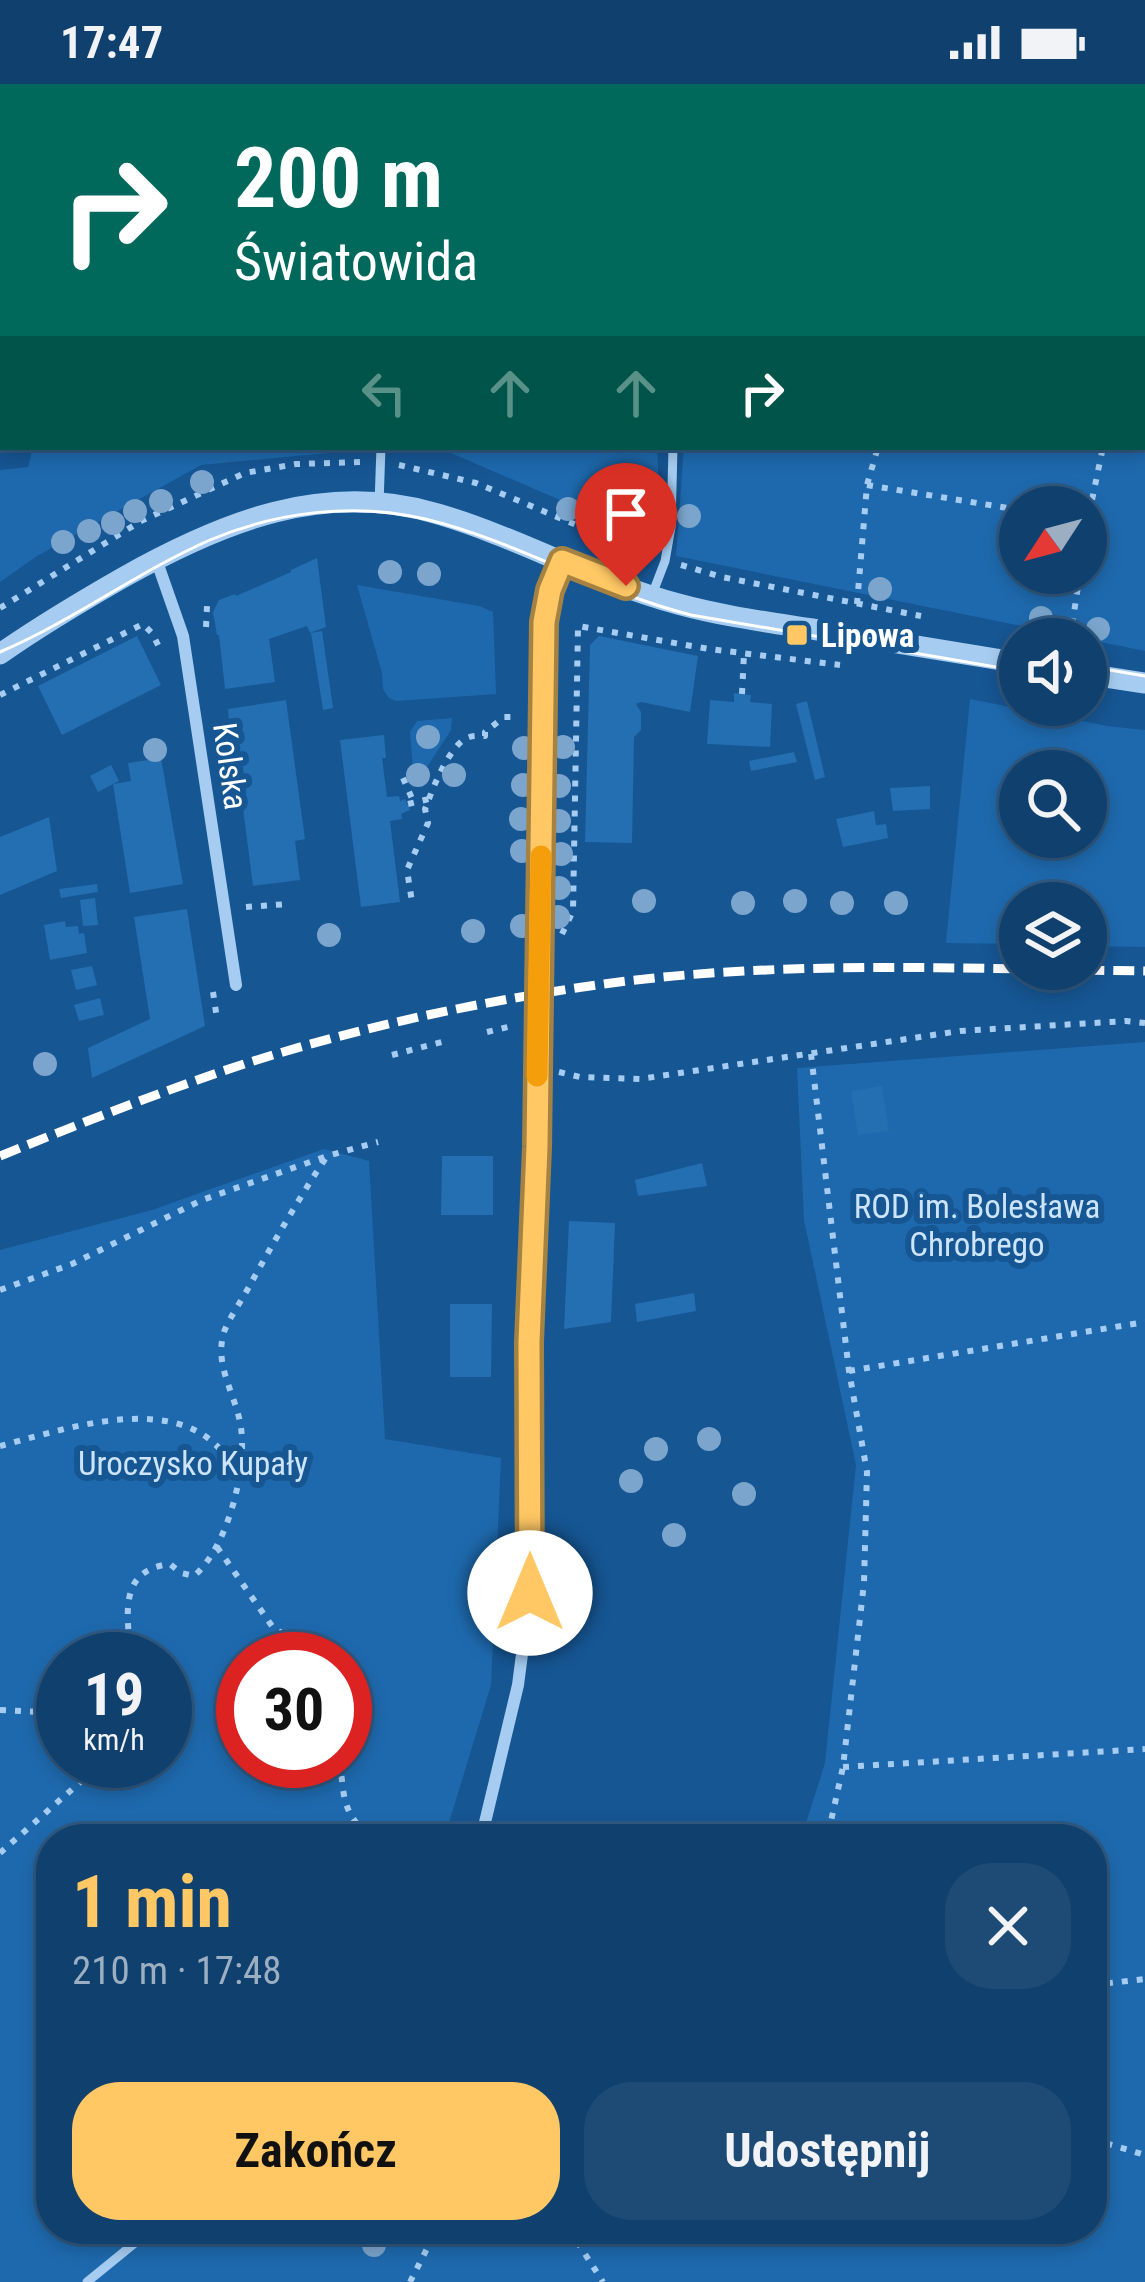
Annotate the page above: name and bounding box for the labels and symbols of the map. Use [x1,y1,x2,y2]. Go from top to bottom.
pin [575,463,677,586]
north arrow [999,486,1107,594]
place label: Lipowa [821,616,914,655]
marker: Lipowa [784,622,810,648]
street label: Kolska [205,720,256,812]
park label: ROD im. Bolesława Chrobrego [854,1187,1100,1264]
park label: Uroczysko Kupały [78,1444,308,1483]
position arrow [467,1530,593,1656]
speed limit sign: 30 [216,1632,372,1788]

